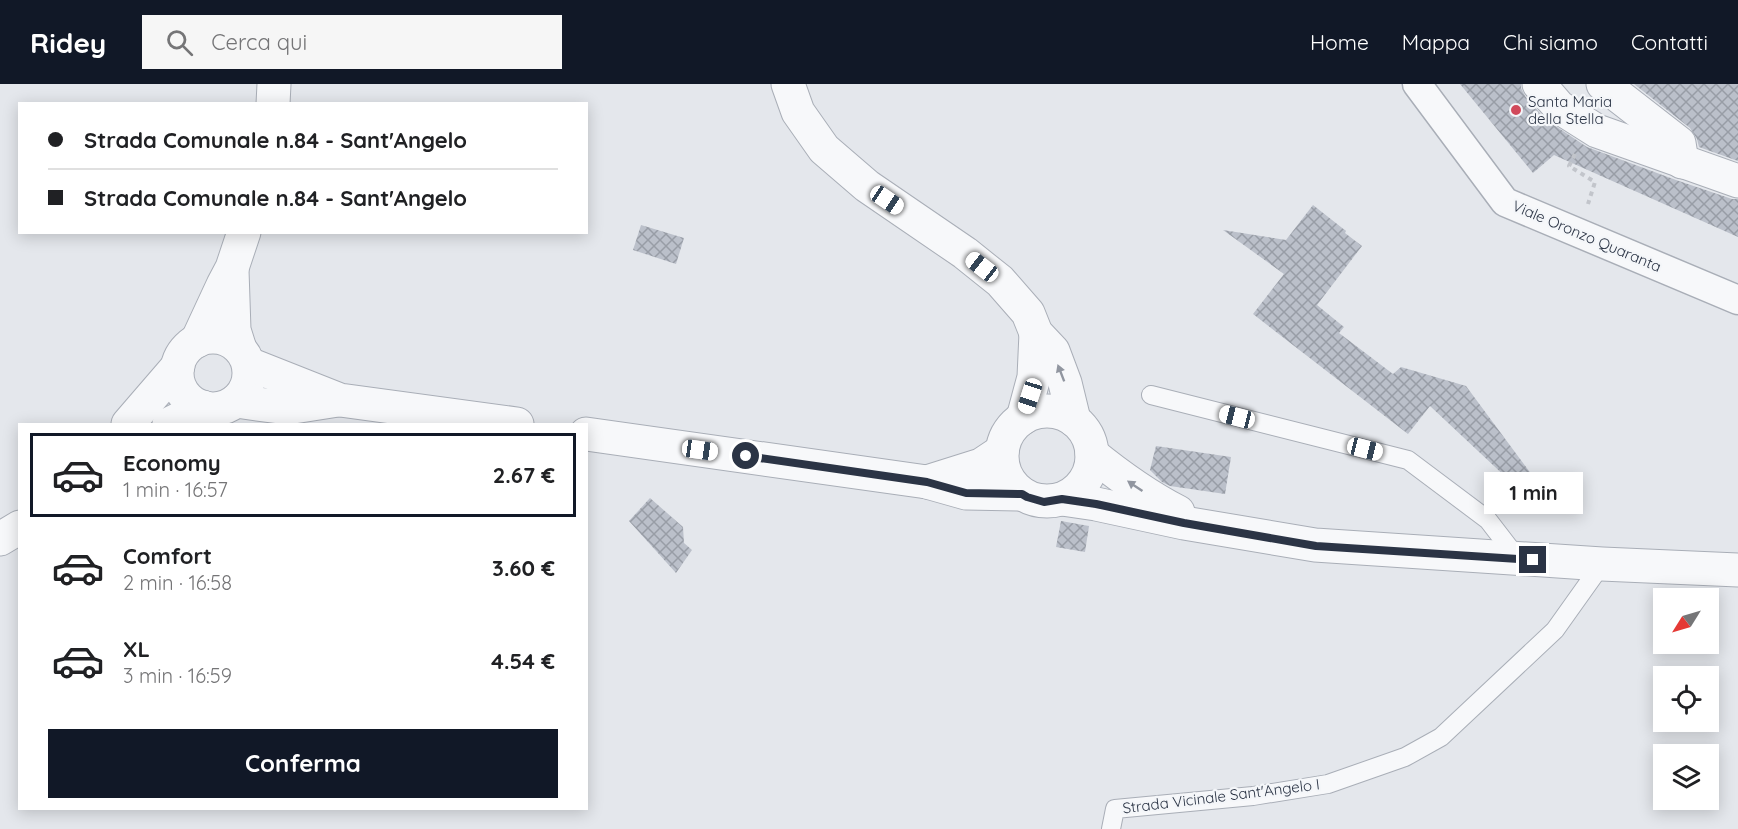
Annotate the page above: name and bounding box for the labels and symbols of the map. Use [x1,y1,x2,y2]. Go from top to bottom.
place label: Santa Maria della Stella [1528,92,1612,128]
marker: Santa Maria della Stella [1509,103,1523,117]
car [867,182,907,218]
street label: Viale Oronzo Quaranta [1510,196,1664,276]
car [962,249,1002,285]
one-way arrow [1056,364,1066,382]
car [1016,376,1044,416]
car [1217,404,1257,430]
car [1345,436,1385,462]
car [681,439,719,461]
route start [732,442,759,469]
callout: 1 min [1484,473,1582,515]
one-way arrow [1127,480,1143,492]
route end [1519,546,1546,573]
north arrow [1653,588,1719,654]
street label: Strada Vicinale Sant'Angelo I [1121,774,1321,818]

